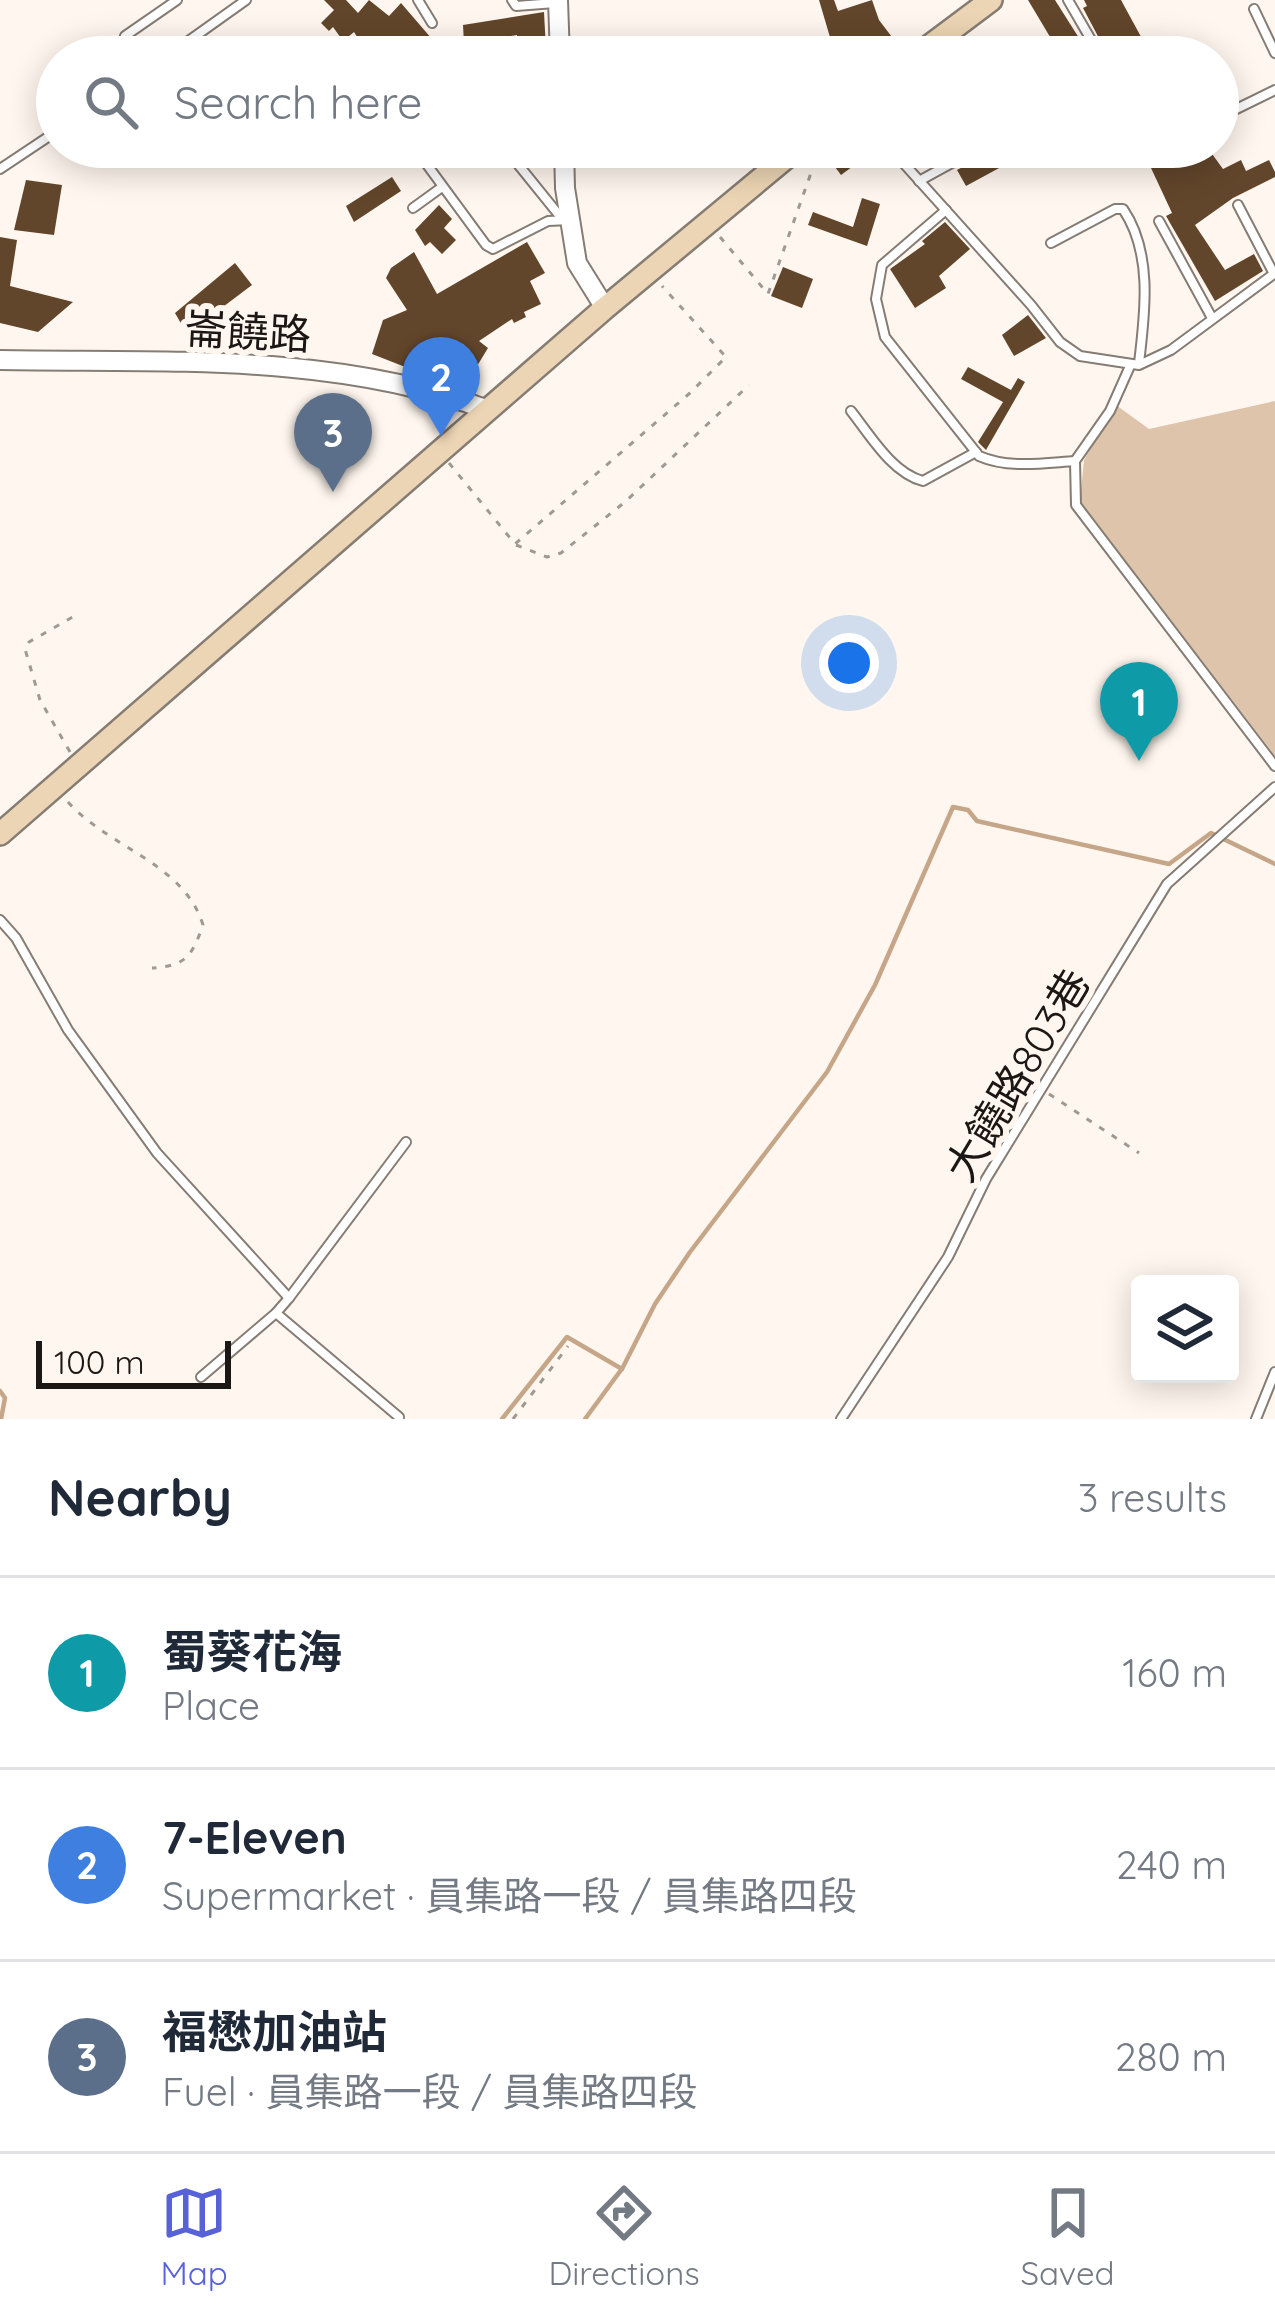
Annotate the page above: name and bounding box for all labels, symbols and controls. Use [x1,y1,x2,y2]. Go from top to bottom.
search box [36,36,1239,168]
icon: search [78,69,144,135]
text: Search here [174,74,422,130]
street label: 崙饒路 [184,301,312,361]
pin: 2 [402,337,480,436]
pin: 3 [294,393,372,492]
your location [819,633,879,693]
pin: 1 [1100,662,1178,761]
street label: 大饒路803巷 [933,959,1101,1191]
map controls [1131,1275,1239,1383]
button: layers [1131,1275,1239,1383]
scale bar [36,1335,231,1388]
text: 100 m [54,1341,145,1382]
text: Nearby [48,1465,232,1529]
text: 3 results [1078,1473,1227,1522]
text: 蜀葵花海 [162,1623,342,1679]
text: 1 [79,1648,95,1697]
text: 160 m [1122,1648,1227,1697]
text: Place [162,1681,260,1730]
text: 7-Eleven [162,1809,347,1865]
text: 2 [76,1840,98,1889]
text: 240 m [1116,1840,1227,1889]
text: Supermarket · 員集路一段 / 員集路四段 [162,1871,857,1920]
text: 福懋加油站 [162,2003,387,2059]
text: 3 [77,2032,97,2081]
text: 280 m [1115,2032,1227,2081]
text: Fuel · 員集路一段 / 員集路四段 [162,2067,697,2116]
tab: Map [160,2180,228,2293]
tab: Directions [548,2180,700,2293]
tab: Saved [1021,2180,1115,2293]

